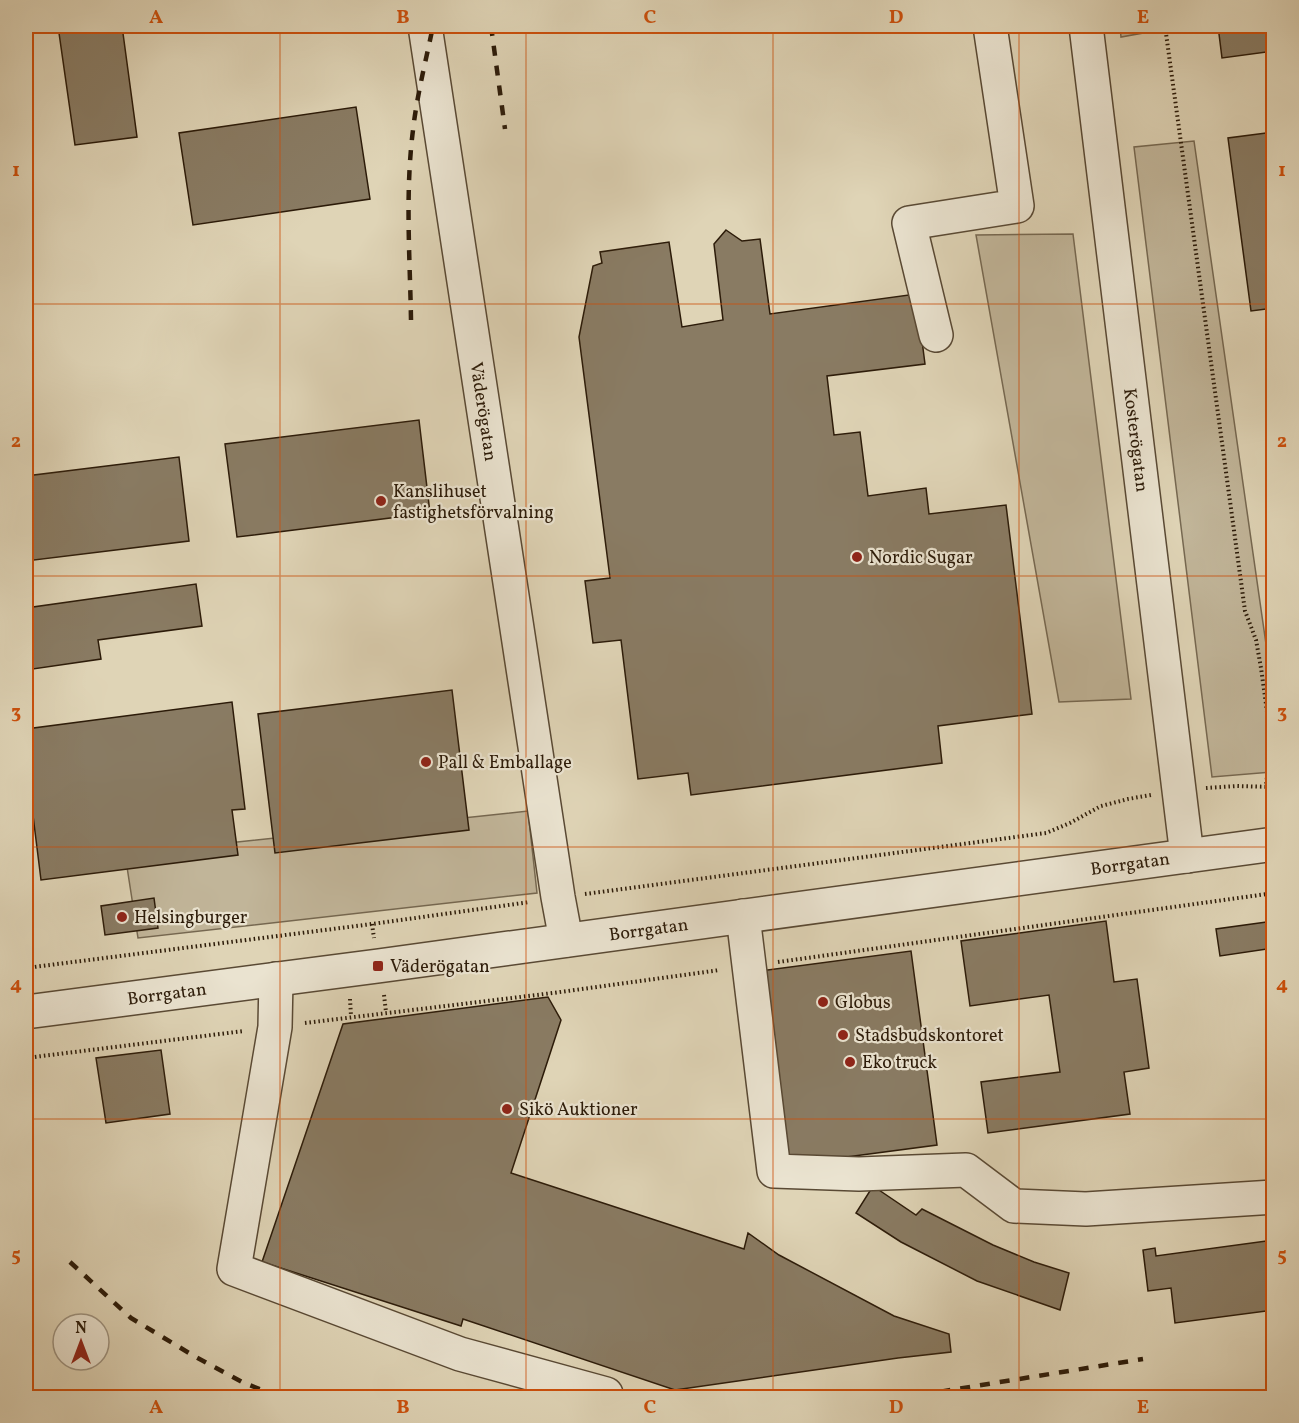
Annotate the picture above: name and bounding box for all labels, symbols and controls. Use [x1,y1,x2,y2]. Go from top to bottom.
text: A [149,4,163,32]
text: B [396,4,410,32]
text: C [644,4,657,32]
text: D [889,4,903,32]
text: E [1137,4,1149,32]
text: 1 [12,157,20,185]
text: 1 [1278,157,1286,185]
street label: Väderögatan [462,361,502,463]
street label: Kosterögatan [1116,387,1154,494]
text: 2 [11,428,21,456]
text: 2 [1277,428,1287,456]
place label: Kanslihuset fastighetsförvalning [393,480,554,526]
marker: Kanslihuset fastighetsförvalning [374,494,388,508]
place label: Nordic Sugar [869,546,973,571]
marker: Nordic Sugar [850,550,864,564]
text: 3 [11,699,21,727]
text: 3 [1277,699,1287,727]
place label: Pall & Emballage [438,751,572,776]
marker: Pall & Emballage [419,755,433,769]
street label: Borrgatan [1089,847,1172,883]
place label: Helsingburger [134,906,248,931]
marker: Helsingburger [115,910,129,924]
street label: Borrgatan [607,913,690,948]
place label: Väderögatan [390,955,490,980]
marker: Väderögatan [371,959,385,973]
text: 4 [10,971,22,999]
text: 4 [1276,971,1288,999]
street label: Borrgatan [126,977,208,1013]
place label: Globus [835,991,891,1016]
marker: Globus [816,995,830,1009]
place label: Stadsbudskontoret [855,1024,1004,1049]
marker: Stadsbudskontoret [836,1028,850,1042]
place label: Eko truck [862,1051,937,1076]
marker: Eko truck [843,1055,857,1069]
place label: Sikö Auktioner [519,1098,638,1123]
marker: Sikö Auktioner [500,1102,514,1116]
text: 5 [11,1242,21,1270]
text: 5 [1277,1242,1287,1270]
north arrow [51,1312,111,1372]
text: N [75,1318,87,1340]
text: A [149,1394,163,1422]
text: B [396,1394,410,1422]
text: C [644,1394,657,1422]
text: D [889,1394,903,1422]
text: E [1137,1394,1149,1422]

